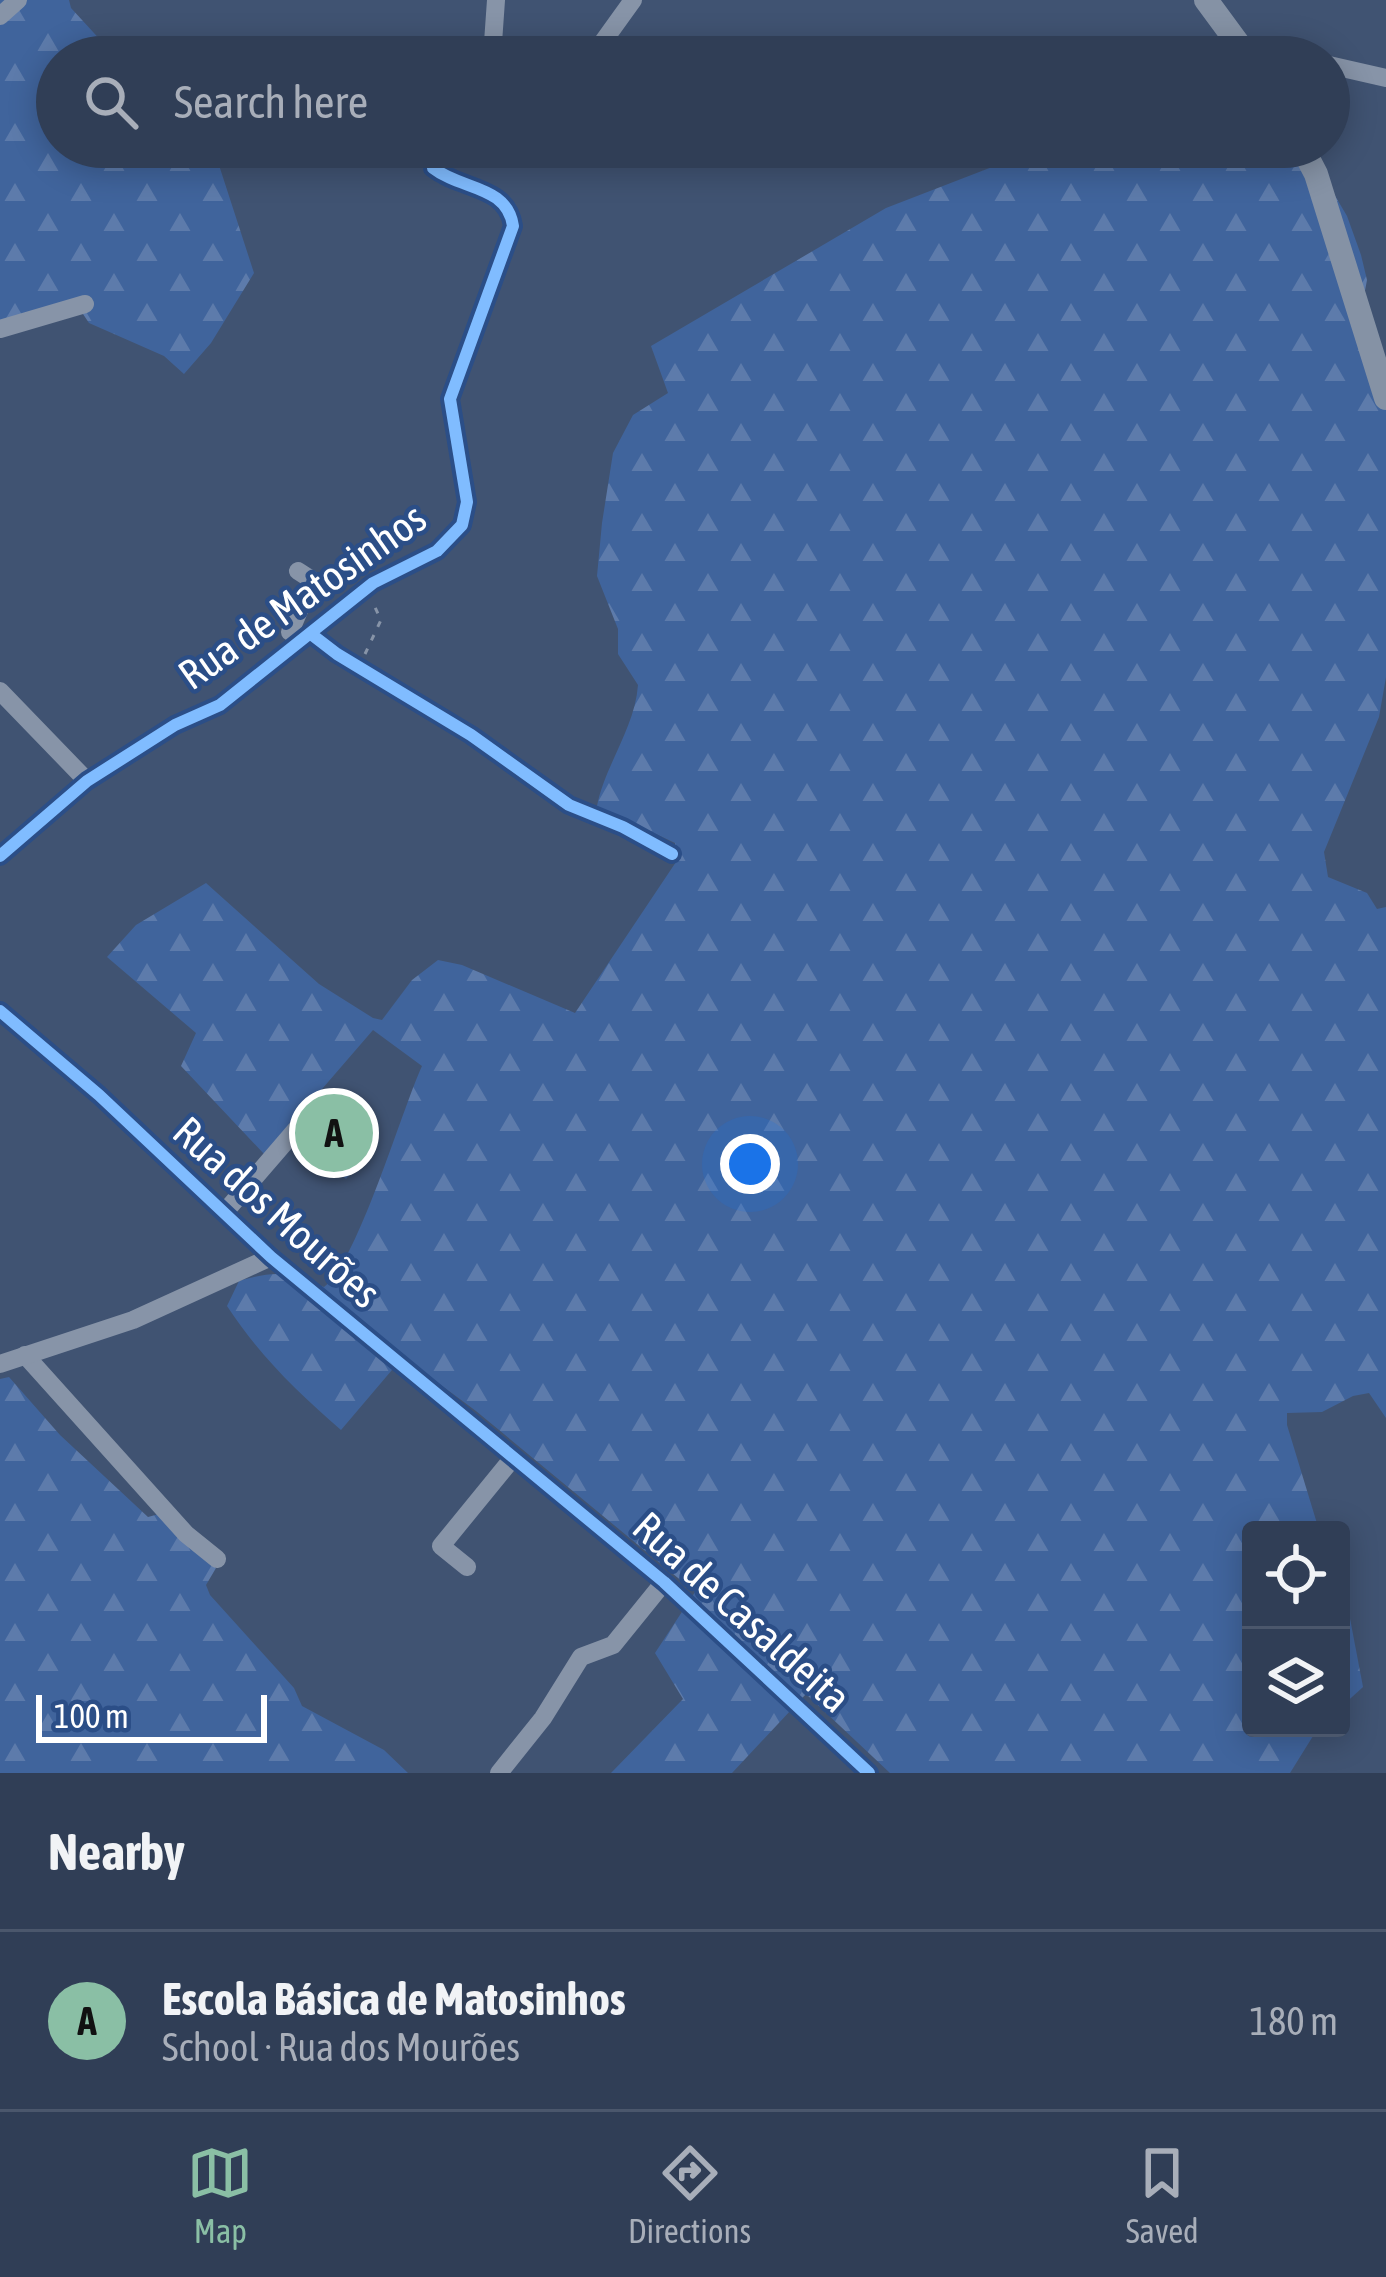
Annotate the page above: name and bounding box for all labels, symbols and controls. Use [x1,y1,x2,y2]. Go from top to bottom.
search box [36,36,1350,168]
icon: search [78,69,144,135]
text: Search here [174,76,368,128]
street label: Rua de Matosinhos [169,493,435,699]
pin: A [295,1088,373,1178]
street label: Rua dos Mourões [164,1107,390,1317]
your location [720,1134,780,1194]
street label: Rua de Casaldeita [624,1502,860,1722]
map controls [1242,1521,1350,1737]
button: locate [1242,1521,1350,1629]
button: layers [1242,1629,1350,1737]
scale bar [36,1689,267,1742]
text: 100 m [54,1697,129,1735]
text: Nearby [48,1822,185,1881]
text: Escola Básica de Matosinhos [162,1973,626,2025]
text: A [77,1999,97,2043]
text: 180 m [1250,1999,1338,2043]
text: School · Rua dos Mourões [162,2025,520,2069]
tab: Map [187,2140,253,2250]
tab: Directions [628,2140,751,2250]
tab: Saved [1126,2140,1199,2250]

